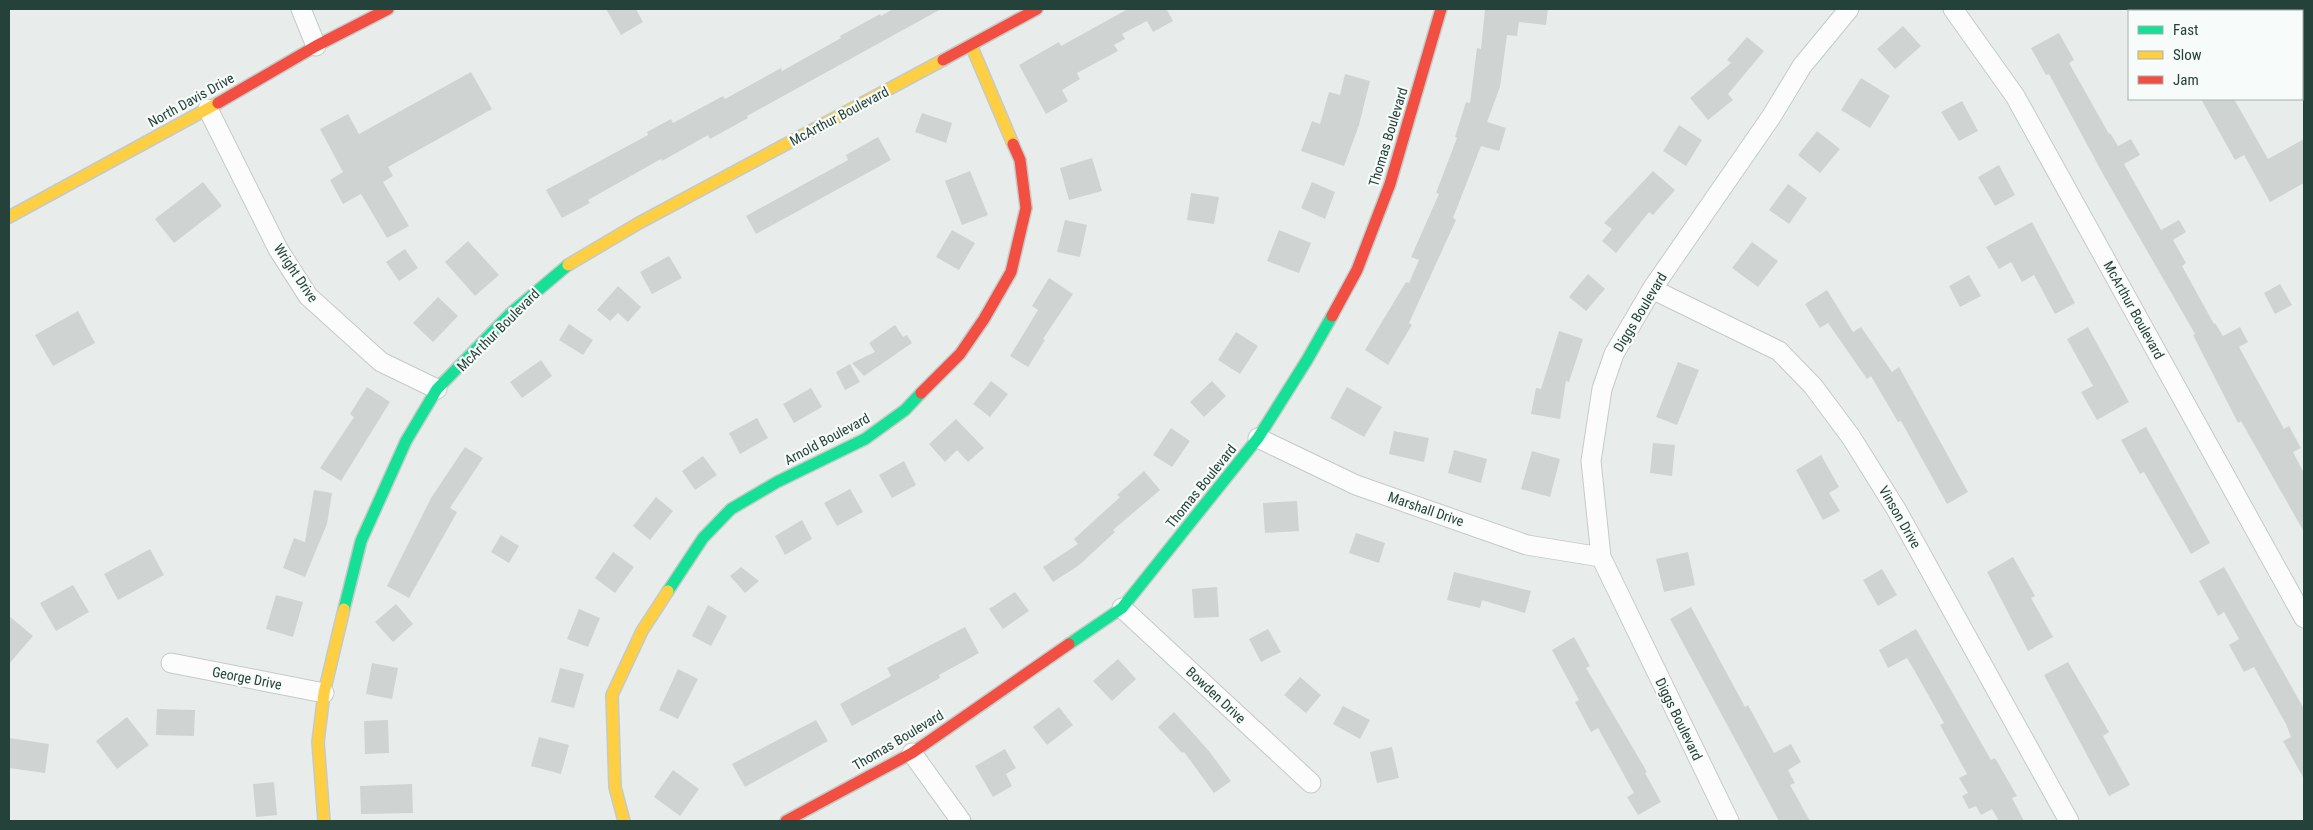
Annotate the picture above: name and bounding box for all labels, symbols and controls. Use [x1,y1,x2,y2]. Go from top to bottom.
legend [2128,10,2303,100]
text: Fast [2173,21,2198,39]
text: Slow [2173,46,2202,64]
street label: North Davis Drive [145,70,237,130]
text: Jam [2173,71,2199,89]
street label: McArthur Boulevard [787,83,891,149]
street label: Thomas Boulevard [1365,86,1411,188]
street label: Wright Drive [271,241,322,306]
street label: McArthur Boulevard [2100,258,2168,362]
street label: Diggs Boulevard [1610,270,1670,354]
street label: McArthur Boulevard [454,286,542,374]
street label: Arnold Boulevard [782,410,872,468]
street label: Thomas Boulevard [1162,441,1240,531]
street label: Vinson Drive [1876,483,1924,551]
street label: Marshall Drive [1386,489,1466,530]
street label: George Drive [211,663,284,693]
street label: Bowden Drive [1183,664,1249,727]
street label: Diggs Boulevard [1652,675,1706,763]
street label: Thomas Boulevard [850,707,946,773]

